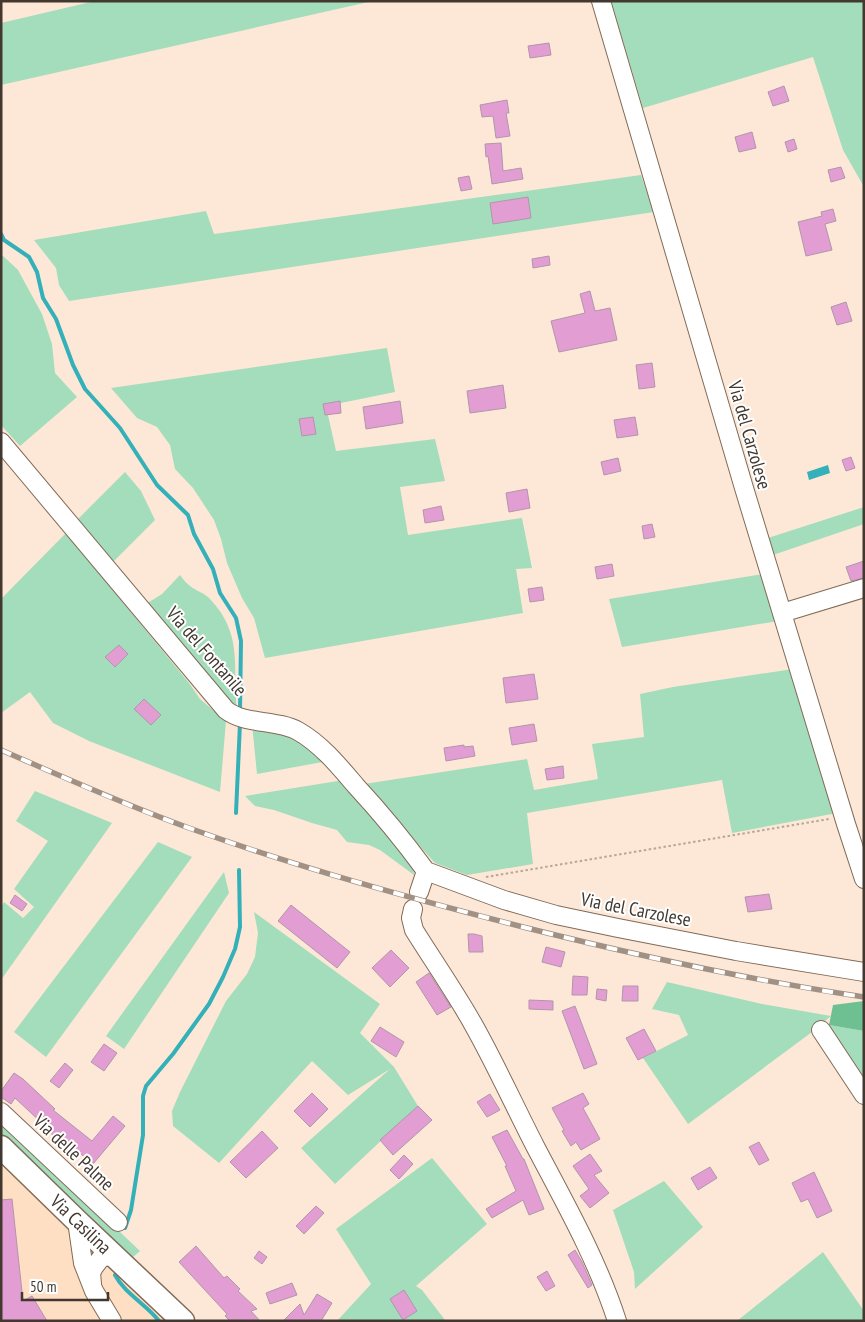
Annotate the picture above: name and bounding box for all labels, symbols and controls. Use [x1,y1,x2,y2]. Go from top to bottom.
street label: Via del Carzolese [723,377,777,492]
street label: Via del Fontanile [161,600,253,701]
street label: Via del Carzolese [578,886,693,931]
street label: Via delle Palme [28,1108,119,1196]
street label: Via Casilina [45,1188,117,1259]
scale bar [22,1270,109,1302]
text: 50 m [30,1277,56,1296]

